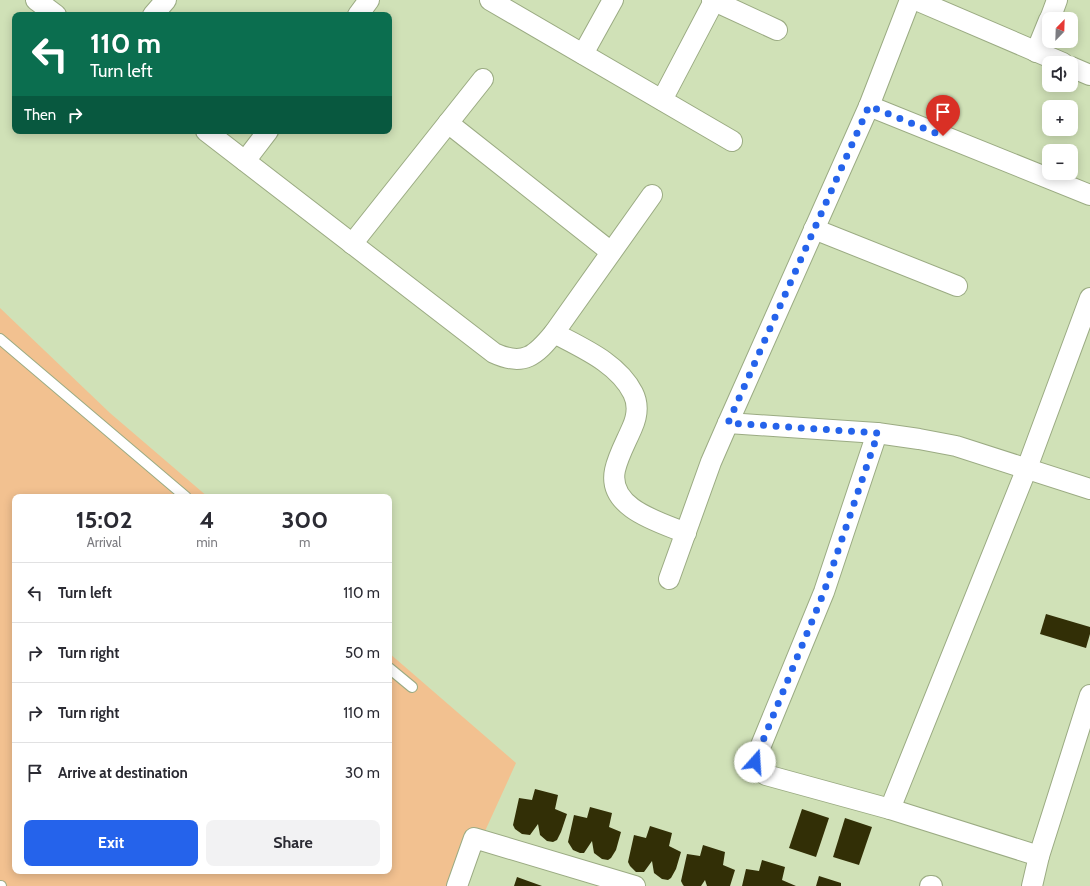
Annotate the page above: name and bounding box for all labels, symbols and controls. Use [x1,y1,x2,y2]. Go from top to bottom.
north arrow [1042,12,1078,48]
map controls [1042,12,1078,180]
text: 110 m [90,26,161,60]
icon: left [24,28,76,80]
button: sound [1042,56,1078,92]
text: Turn left [90,60,153,82]
pin [926,95,960,136]
button: + [1042,100,1078,136]
icon: arrive [932,101,954,123]
icon: right [64,104,86,126]
text: Then [24,106,56,124]
button: − [1042,144,1078,180]
text: 15:02 [76,505,132,534]
text: 4 [199,505,214,534]
text: 300 [281,505,328,534]
text: Arrival [87,534,121,550]
text: min [196,534,218,550]
text: m [299,534,311,550]
icon: left [24,582,46,604]
text: Turn left [58,584,112,602]
text: 110 m [343,584,380,602]
icon: right [24,642,46,664]
text: Turn right [58,644,119,662]
text: 50 m [345,644,380,662]
icon: right [24,702,46,724]
text: Turn right [58,704,119,722]
text: 110 m [343,704,380,722]
position arrow [734,741,776,783]
icon: arrive [24,762,46,784]
text: Arrive at destination [58,764,188,782]
text: 30 m [345,764,380,782]
button: Exit [24,820,198,866]
button: Share [206,820,380,866]

